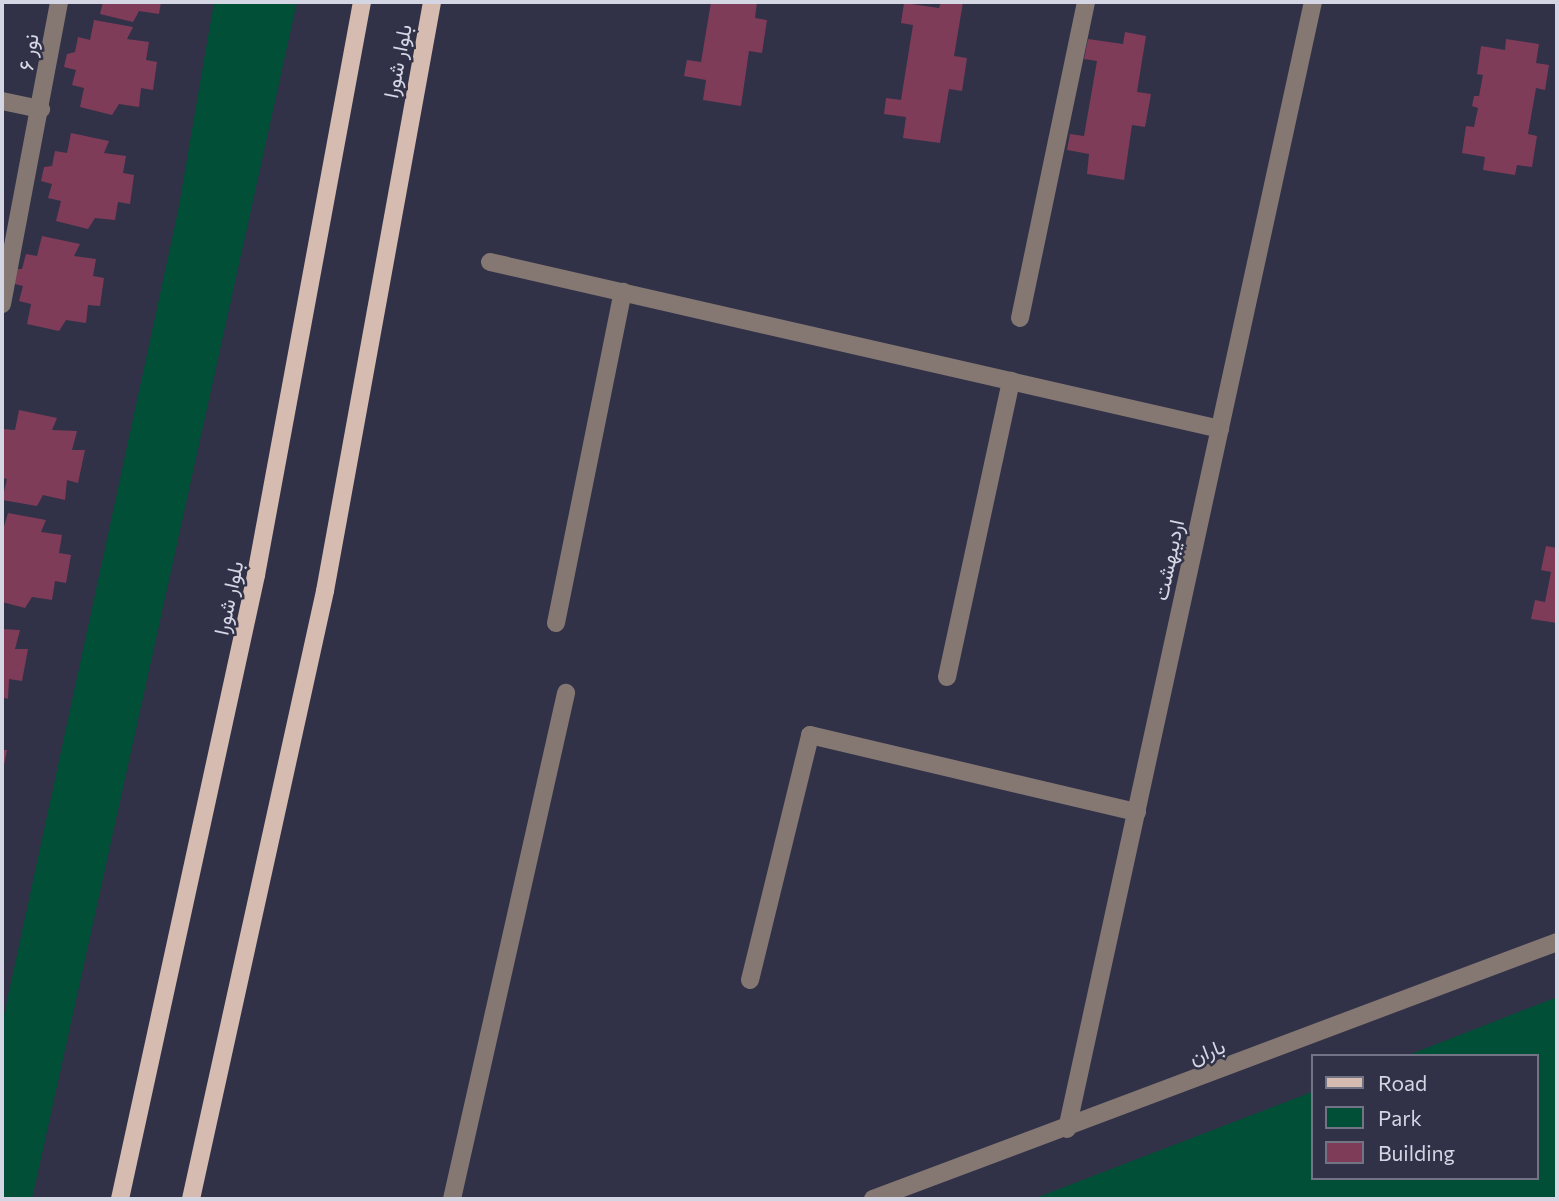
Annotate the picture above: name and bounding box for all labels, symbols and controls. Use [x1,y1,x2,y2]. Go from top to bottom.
street label: بلوار شورا [377,22,417,100]
street label: نور ۶ [13,32,43,72]
street label: اردیبهشت [1147,517,1189,603]
street label: بلوار شورا [208,559,248,637]
street label: باران [1185,1033,1229,1069]
legend [1310,1054,1538,1180]
text: Road [1378,1070,1427,1095]
text: Park [1378,1105,1422,1130]
text: Building [1378,1140,1455,1165]

